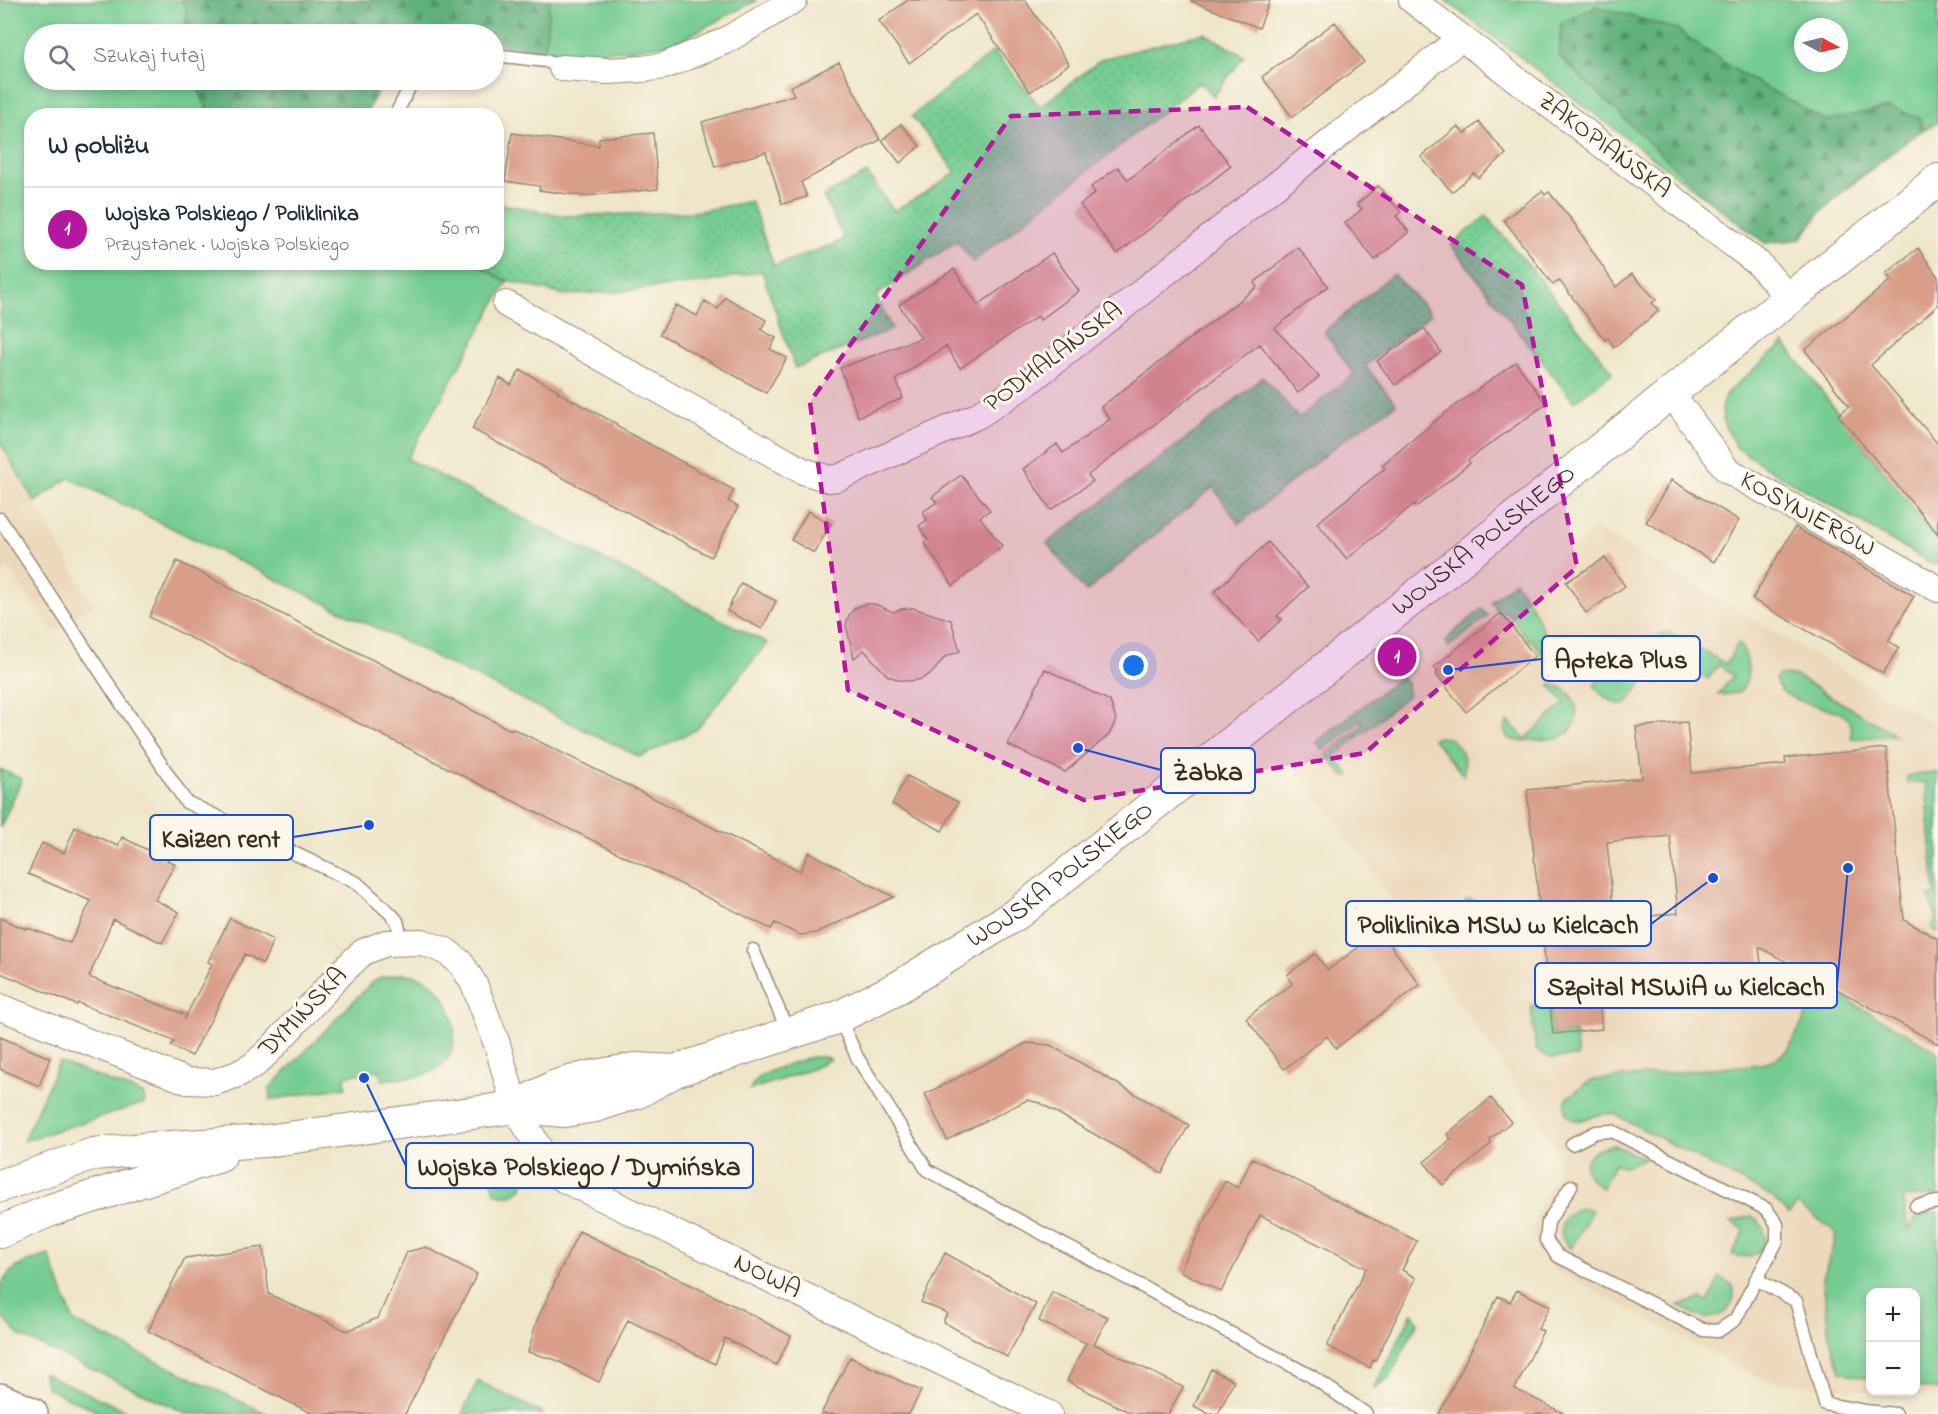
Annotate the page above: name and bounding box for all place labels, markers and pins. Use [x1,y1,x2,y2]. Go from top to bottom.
pin: 1 [1378,634,1416,680]
callout: Apteka Plus [1542,636,1700,681]
callout: Żabka [1161,748,1255,793]
callout: Kaizen rent [150,815,293,860]
callout: Poliklinika MSW w Kielcach [1346,901,1651,946]
callout: Szpital MSWiA w Kielcach [1535,963,1837,1008]
callout: Wojska Polskiego / Dymińska [406,1143,753,1188]

